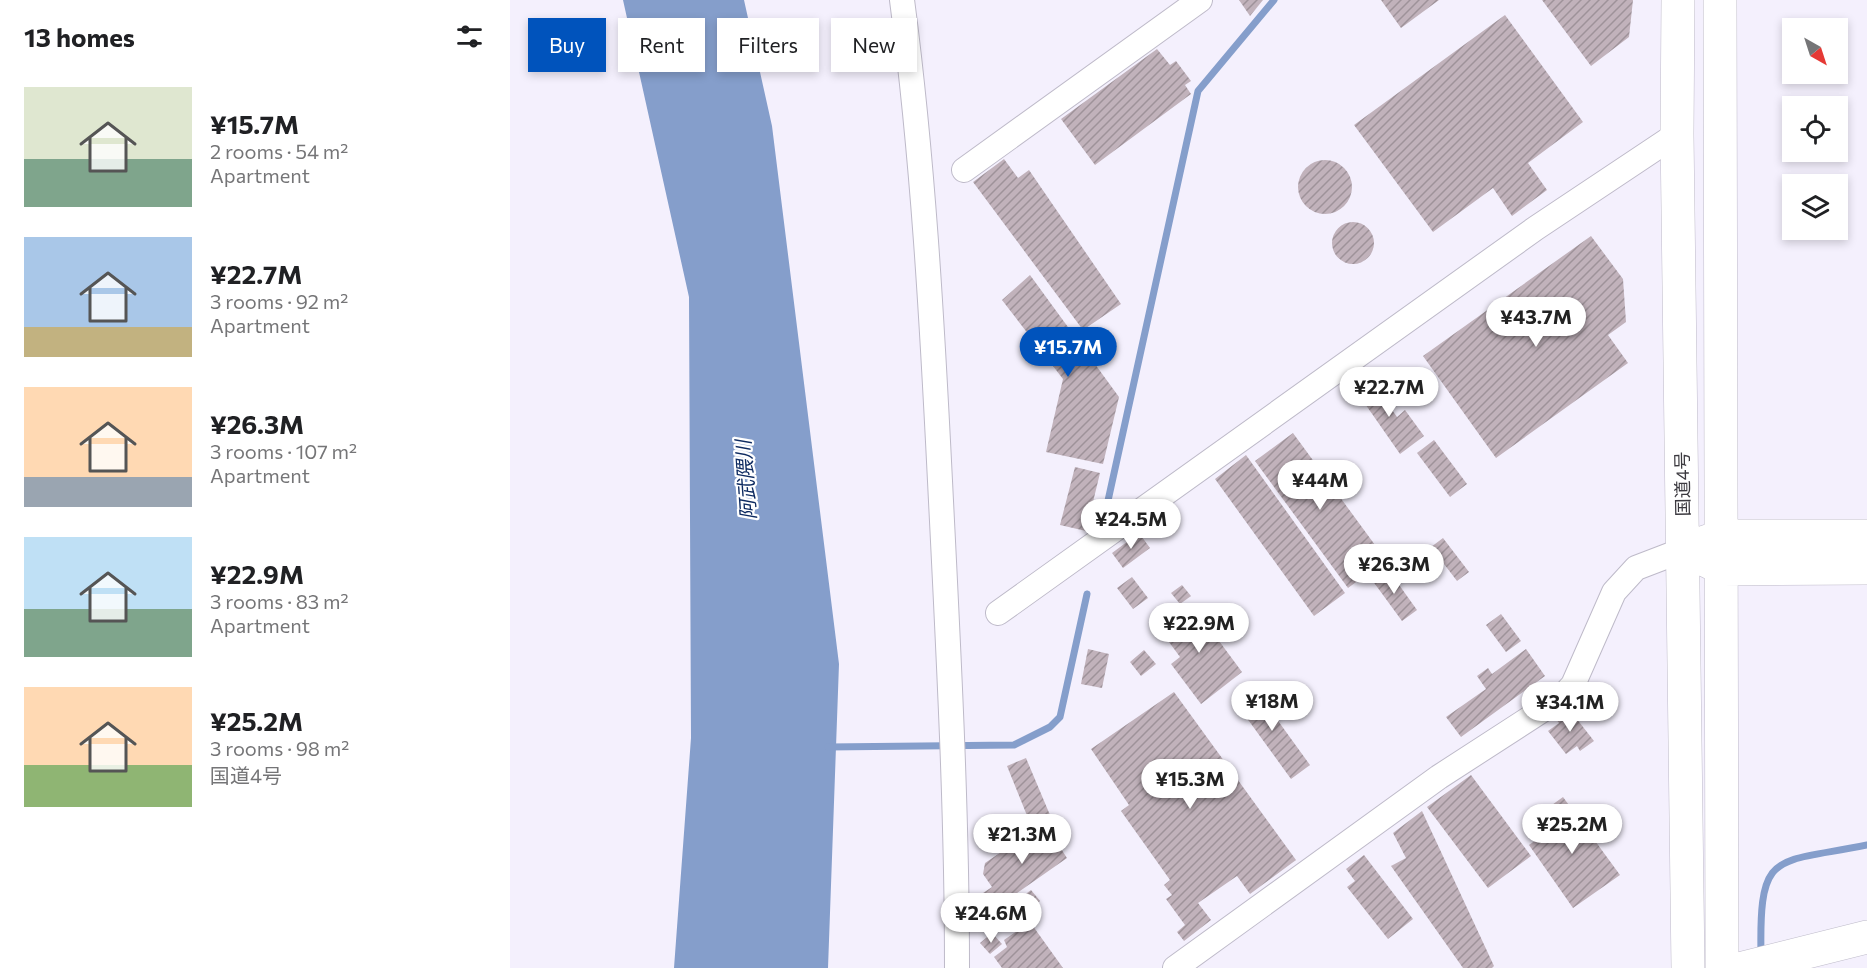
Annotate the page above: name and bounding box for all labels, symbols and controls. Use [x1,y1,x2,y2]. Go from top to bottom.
chip: Buy [528,18,606,72]
chip: Rent [618,18,705,72]
chip: Filters [717,18,819,72]
chip: New [831,18,917,72]
north arrow [1782,18,1848,84]
map controls [1782,18,1848,240]
icon: filters [453,20,486,53]
text: 13 homes [24,21,135,52]
button: locate [1782,96,1848,162]
text: ¥15.7M [210,108,299,139]
icon: home [72,111,144,183]
text: 2 rooms · 54 m² [210,139,348,163]
text: Apartment [210,163,310,187]
button: layers [1782,174,1848,240]
text: ¥22.7M [210,258,302,289]
icon: home [72,261,144,333]
text: 3 rooms · 92 m² [210,289,348,313]
pin: ¥43.7M [1487,297,1585,348]
text: ¥43.7M [1500,304,1572,328]
text: Apartment [210,313,310,337]
pin: ¥15.7M [1019,327,1117,378]
text: ¥15.7M [1034,334,1102,358]
pin: ¥22.7M [1340,367,1438,418]
text: ¥22.7M [1354,374,1425,398]
text: ¥26.3M [210,408,304,439]
icon: home [72,411,144,483]
water label: 阿武隈川 [730,437,760,521]
text: 3 rooms · 107 m² [210,439,357,463]
street label: 国道4号 [1670,451,1694,517]
pin: ¥44M [1284,460,1356,511]
text: Apartment [210,463,310,487]
text: ¥44M [1292,467,1348,491]
pin: ¥24.5M [1082,499,1180,550]
text: ¥24.5M [1095,506,1167,530]
pin: ¥26.3M [1345,544,1443,595]
text: ¥26.3M [1358,551,1430,575]
text: ¥22.9M [210,558,304,589]
icon: home [72,561,144,633]
text: 3 rooms · 83 m² [210,589,349,613]
pin: ¥22.9M [1150,603,1248,654]
text: ¥22.9M [1163,610,1235,634]
text: Apartment [210,613,310,637]
pin: ¥18M [1236,681,1308,732]
pin: ¥34.1M [1521,682,1619,733]
text: ¥18M [1245,688,1299,712]
text: ¥34.1M [1536,689,1604,713]
text: ¥25.2M [210,705,303,736]
icon: home [72,711,144,783]
text: 3 rooms · 98 m² [210,736,349,760]
pin: ¥15.3M [1141,759,1239,810]
text: 国道4号 [210,763,282,787]
text: ¥15.3M [1155,766,1225,790]
pin: ¥25.2M [1523,804,1621,855]
text: ¥25.2M [1536,811,1608,835]
pin: ¥21.3M [973,814,1071,865]
text: ¥21.3M [987,821,1057,845]
pin: ¥24.6M [942,893,1040,944]
text: ¥24.6M [955,900,1027,924]

